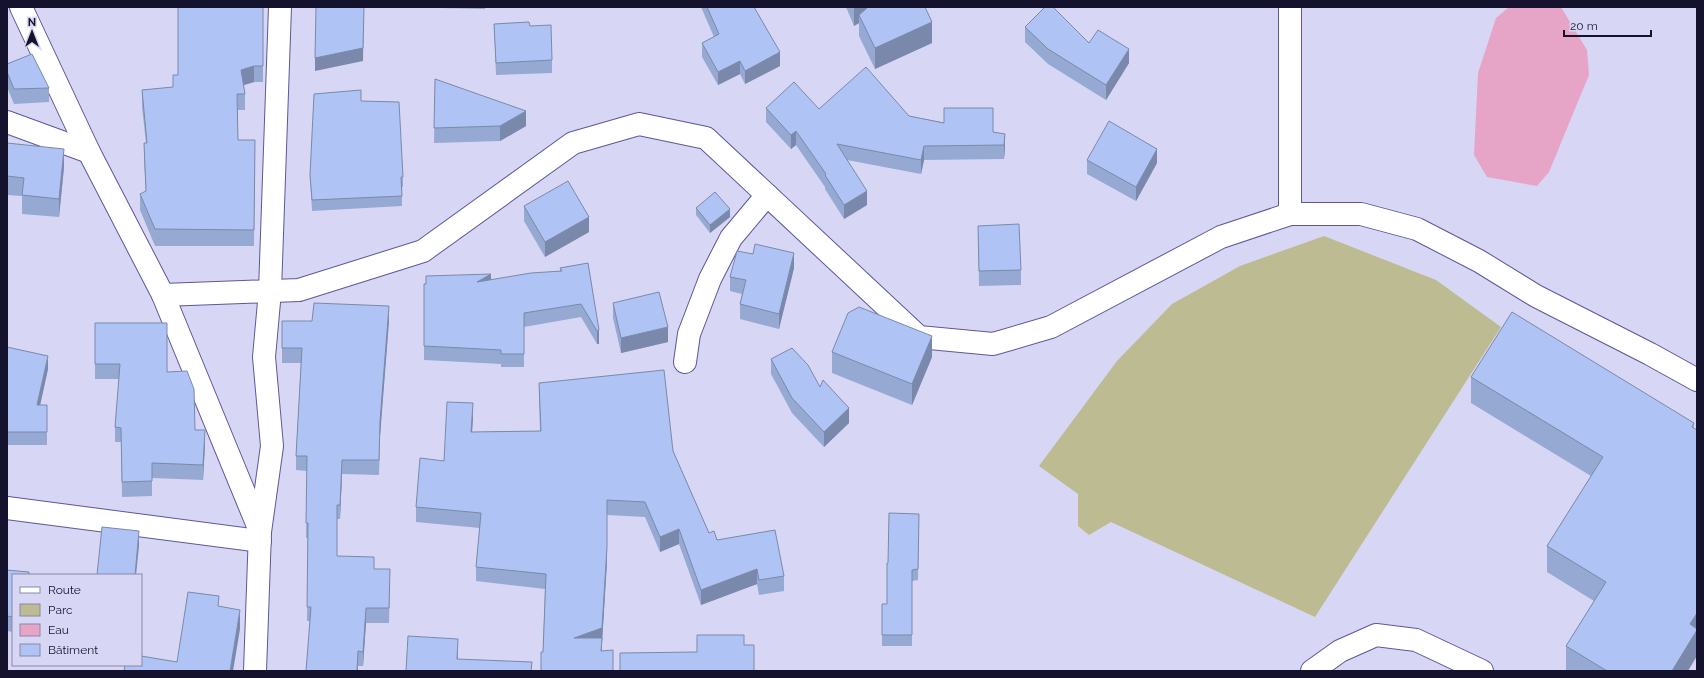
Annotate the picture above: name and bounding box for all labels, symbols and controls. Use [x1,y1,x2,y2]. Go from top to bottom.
north arrow [12,12,52,52]
scale bar [1564,12,1651,38]
text: N [28,16,36,29]
text: 20 m [1570,19,1598,33]
legend [12,574,142,666]
text: Route [48,583,81,597]
text: Parc [48,603,73,617]
text: Eau [48,623,69,637]
text: Bâtiment [48,643,98,657]

